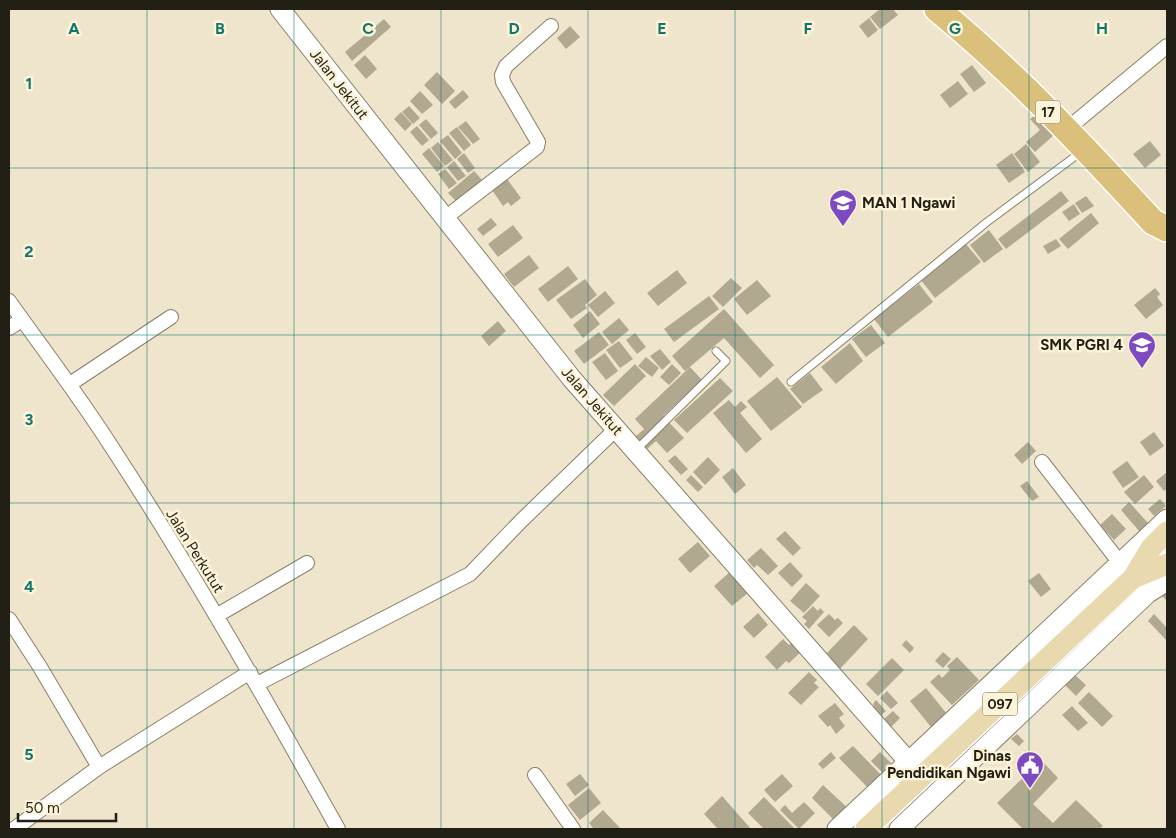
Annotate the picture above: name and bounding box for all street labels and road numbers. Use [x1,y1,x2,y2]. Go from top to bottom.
street label: Jalan Jekitut [306,45,372,123]
road number: 17 [1036,100,1060,124]
street label: Jalan Jekitut [557,363,627,439]
street label: Jalan Perkutut [162,506,228,597]
road number: 097 [982,692,1018,716]

